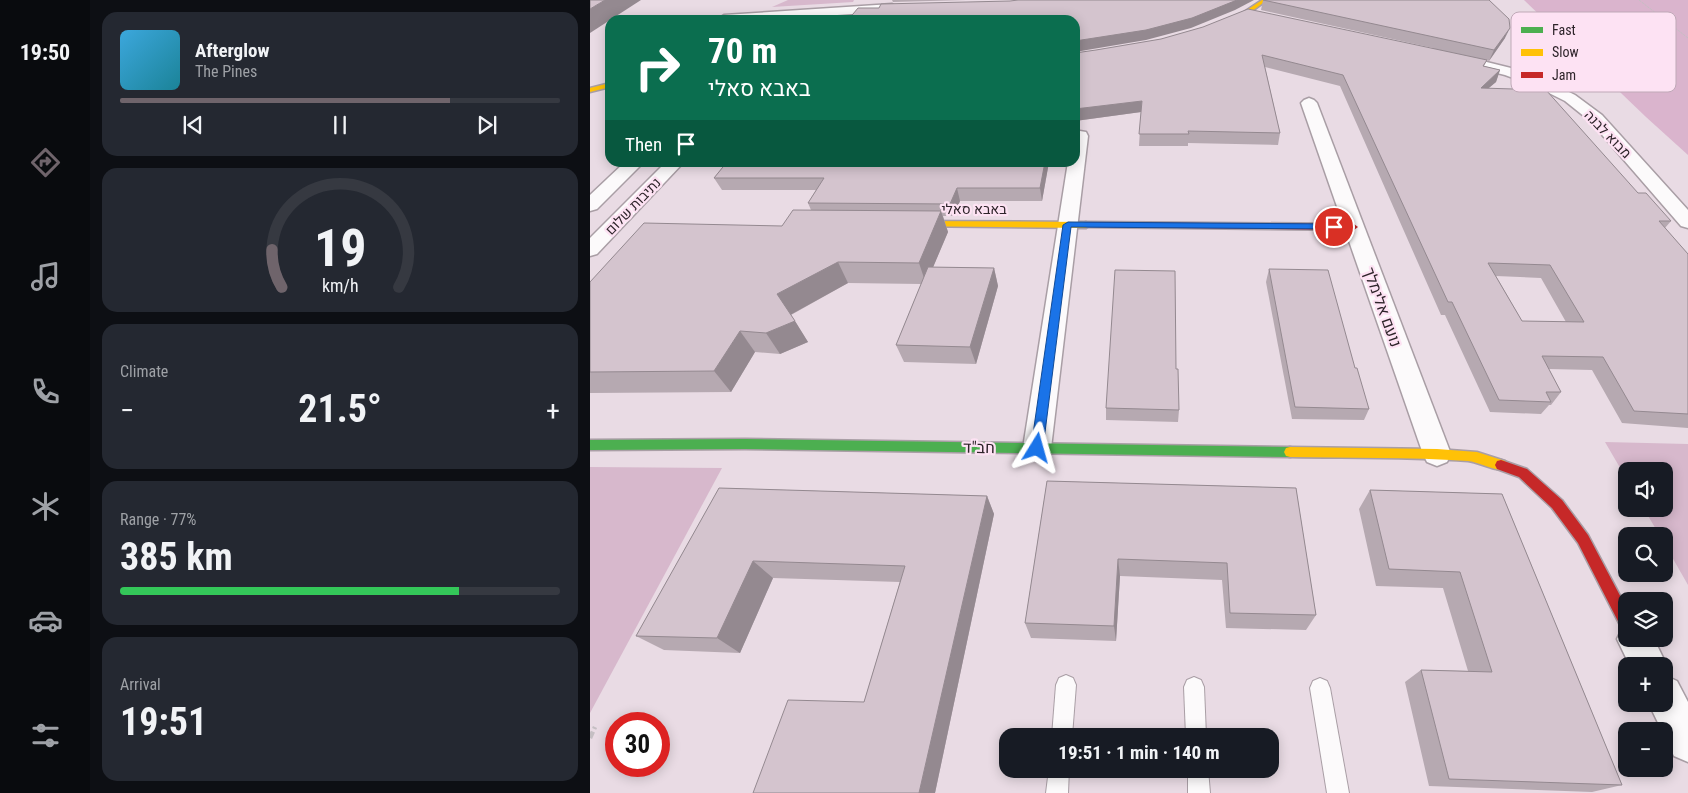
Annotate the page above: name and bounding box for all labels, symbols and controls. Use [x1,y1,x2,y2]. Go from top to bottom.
legend [1511,12,1676,92]
text: Fast [1552,22,1576,38]
text: 70 m [708,31,777,72]
icon: right [625,35,690,100]
text: Afterglow [195,39,269,62]
text: 19:50 [20,40,70,65]
text: Slow [1552,44,1579,60]
text: The Pines [195,62,257,81]
text: Jam [1552,67,1576,83]
text: באבא סאלי [708,76,811,101]
street label: מבוא לבנה [1581,107,1635,161]
icon: previous [179,111,207,139]
icon: pause [326,111,354,139]
icon: next [473,111,501,139]
icon: arrive [672,130,700,158]
text: Then [625,133,662,156]
icon: directions [28,145,63,180]
street label: נתיבות שלום [602,174,664,238]
street label: באבא סאלי [941,201,1007,217]
pin [1313,206,1355,248]
icon: arrive [1320,213,1348,241]
text: 19 [314,218,366,279]
icon: music [28,259,63,294]
street label: נועם אלימלך [1359,265,1406,350]
text: km/h [322,275,358,296]
text: Climate [120,362,168,381]
icon: phone [28,374,63,409]
text: 21.5° [298,387,382,431]
text: − [120,394,134,427]
text: + [546,394,560,427]
position arrow [1010,421,1062,473]
street label: חב"ד [963,438,995,457]
map controls [1618,462,1673,777]
button: sound [1618,462,1673,517]
icon: climate [28,489,63,524]
text: Range · 77% [120,510,196,529]
button: search [1618,527,1673,582]
text: 385 km [120,535,233,579]
button: layers [1618,592,1673,647]
icon: car [28,603,63,638]
button: + [1618,657,1673,712]
text: Arrival [120,675,161,694]
text: 19:51 [120,700,207,744]
speed limit sign: 30 [605,712,670,777]
icon: filters [28,718,63,753]
button: − [1618,722,1673,777]
text: 19:51 · 1 min · 140 m [1058,741,1220,764]

